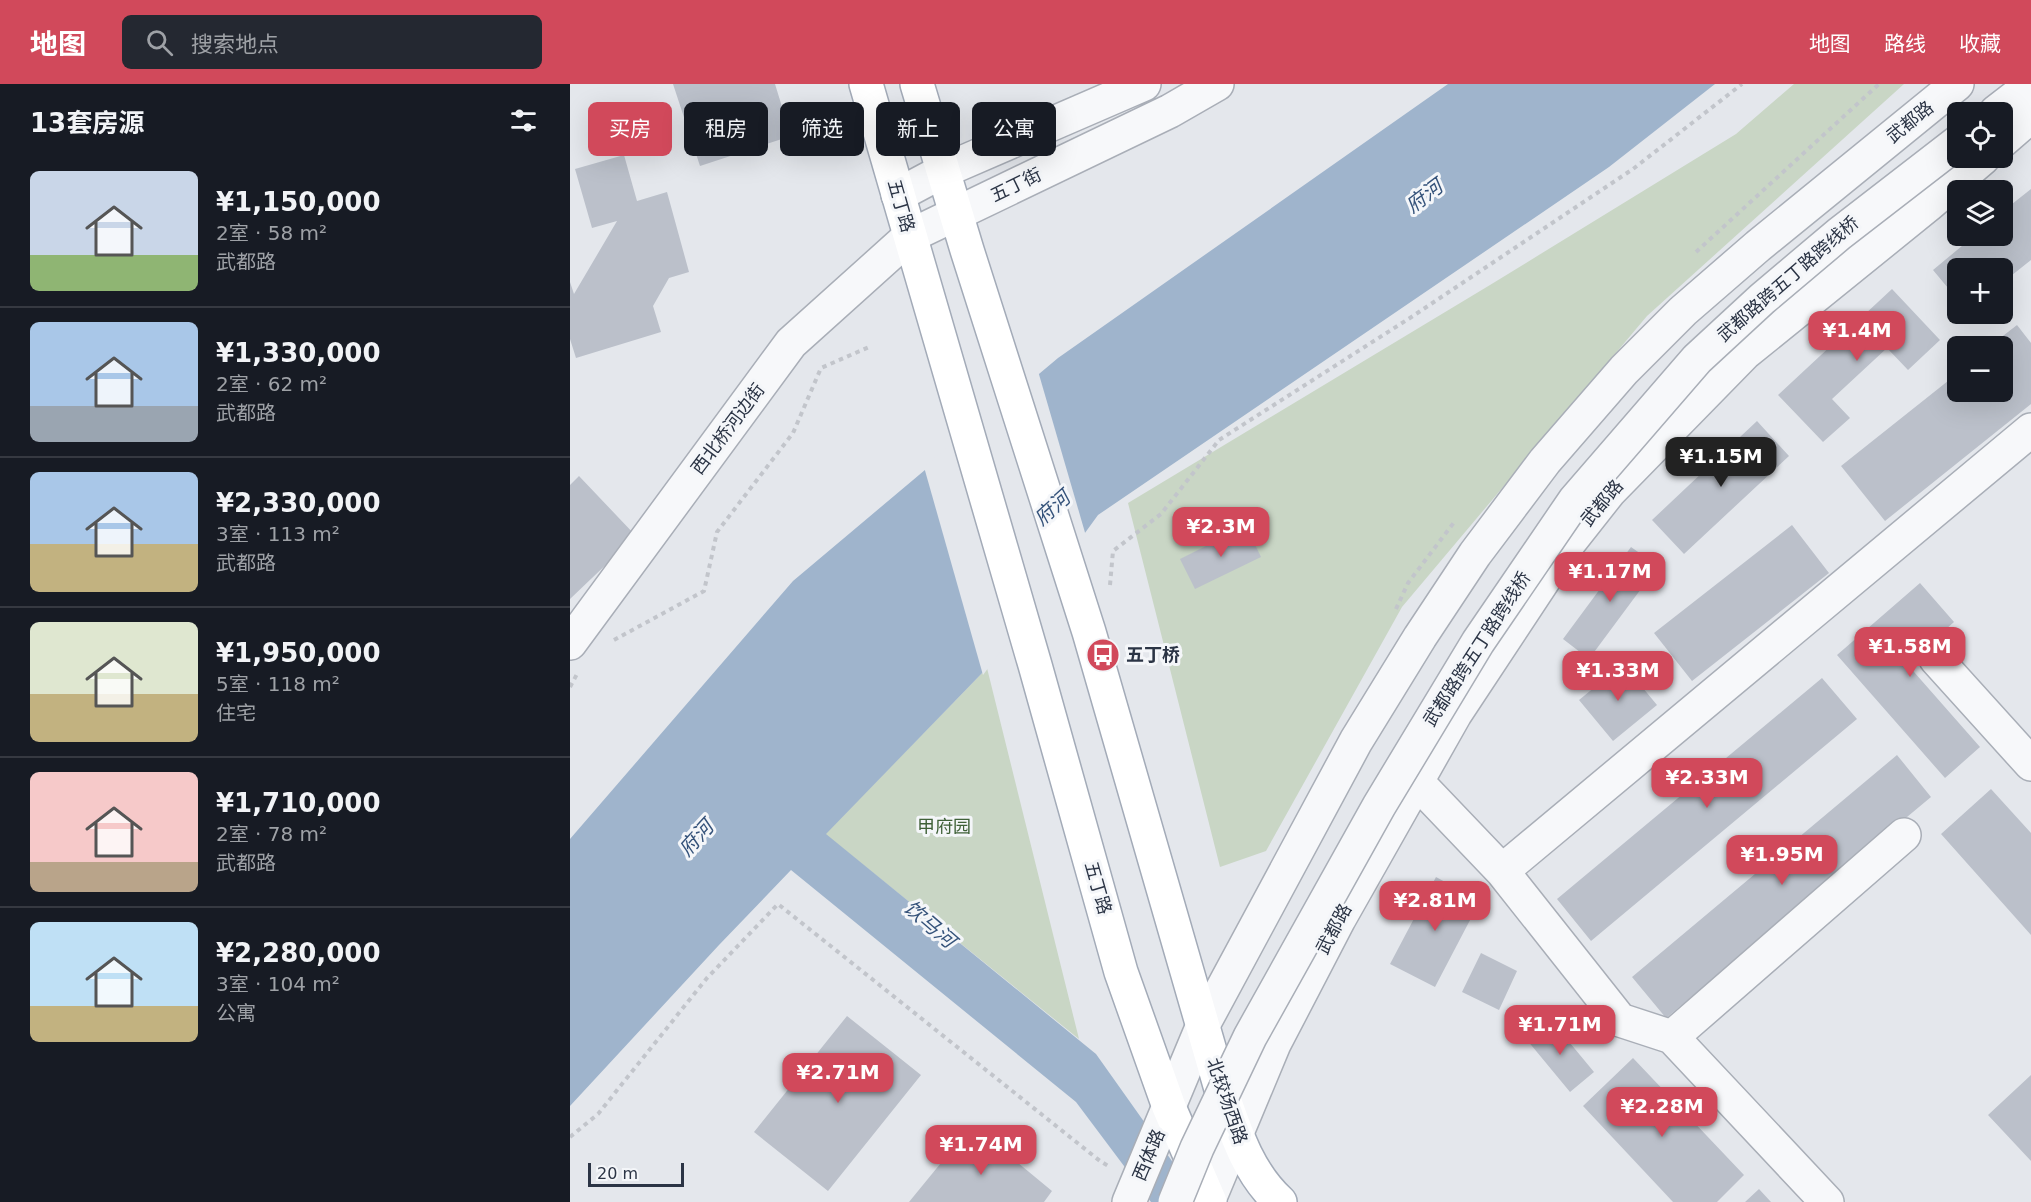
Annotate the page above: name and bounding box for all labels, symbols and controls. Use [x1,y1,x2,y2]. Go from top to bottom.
search box [122,15,542,69]
icon: search [143,26,176,59]
text: 地图 [30,28,86,61]
text: 搜索地点 [191,32,279,57]
text: 地图 [1809,32,1851,56]
text: 路线 [1884,32,1926,56]
text: 收藏 [1959,32,2001,56]
street label: 武都路 [1882,96,1937,147]
chip: 买房 [588,102,672,156]
chip: 租房 [684,102,768,156]
chip: 筛选 [780,102,864,156]
chip: 新上 [876,102,960,156]
chip: 公寓 [972,102,1056,156]
map controls [1947,102,2013,402]
button: locate [1947,102,2013,168]
icon: filters [507,104,540,137]
text: 13套房源 [30,108,144,138]
street label: 五丁街 [987,163,1045,206]
water label: 府河 [1401,172,1450,218]
street label: 五丁路 [884,177,919,235]
button: layers [1947,180,2013,246]
text: ¥1,150,000 [216,187,380,217]
icon: home [78,195,150,267]
street label: 武都路跨五丁路跨线桥 [1713,212,1862,346]
text: 2室 · 58 m² [216,221,327,245]
text: 武都路 [216,250,276,274]
button: + [1947,258,2013,324]
pin: ¥1.4M [1815,311,1899,362]
text: ¥1.4M [1822,318,1892,342]
button: − [1947,336,2013,402]
text: ¥1,330,000 [216,338,380,368]
icon: home [78,346,150,418]
text: 2室 · 62 m² [216,372,327,396]
street label: 西北桥河边街 [687,379,768,478]
text: 武都路 [216,401,276,425]
pin: ¥1.15M [1672,437,1770,488]
text: ¥1.15M [1679,444,1763,468]
street label: 武都路 [1576,475,1627,530]
water label: 府河 [1029,483,1078,530]
text: ¥2,330,000 [216,488,380,518]
icon: home [78,496,150,568]
pin: ¥2.3M [1179,507,1263,558]
text: ¥2.3M [1186,514,1256,538]
text: 3室 · 113 m² [216,522,340,546]
text: 武都路 [216,551,276,575]
pin: ¥1.17M [1561,552,1659,603]
text: ¥1.17M [1568,559,1652,583]
street label: 武都路跨五丁路跨线桥 [1419,568,1534,730]
pin: ¥1.58M [1861,627,1959,678]
text: ¥1.58M [1868,634,1952,658]
bus stop icon: 五丁桥 [1085,637,1121,673]
text: ¥1,950,000 [216,638,380,668]
place label: 五丁桥 [1126,644,1180,665]
icon: home [78,646,150,718]
pin: ¥1.33M [1569,651,1667,702]
text: ¥1.33M [1576,658,1660,682]
text: 5室 · 118 m² [216,672,340,696]
text: 住宅 [216,701,256,725]
pin: ¥2.33M [1658,758,1756,809]
text: ¥2.33M [1665,765,1749,789]
text: ¥1,710,000 [216,788,380,818]
icon: home [78,796,150,868]
water label: 府河 [674,812,721,861]
park label: 甲府园 [917,816,971,837]
text: 2室 · 78 m² [216,822,327,846]
pin: ¥1.95M [1733,835,1831,886]
text: ¥1.95M [1740,842,1824,866]
text: 武都路 [216,851,276,875]
street label: 五丁路 [1081,859,1116,917]
pin: ¥2.81M [1386,881,1484,932]
text: ¥2.81M [1393,888,1477,912]
water label: 饮马河 [899,895,964,955]
street label: 武都路 [1312,900,1356,958]
text: ¥2,280,000 [216,938,380,968]
icon: home [78,946,150,1018]
text: 3室 · 104 m² [216,972,340,996]
text: 公寓 [216,1001,256,1025]
pin: ¥1.71M [1511,1005,1609,1056]
text: ¥1.71M [1518,1012,1602,1036]
pin: ¥2.71M [789,1053,887,1104]
street label: 北较场西路 [1203,1055,1252,1147]
text: ¥2.71M [796,1060,880,1084]
pin: ¥2.28M [1613,1087,1711,1138]
text: ¥2.28M [1620,1094,1704,1118]
pin: ¥1.74M [932,1125,1030,1176]
street label: 西体路 [1128,1126,1169,1184]
text: ¥1.74M [939,1132,1023,1156]
scale bar [588,1160,684,1188]
text: 20 m [597,1164,638,1183]

